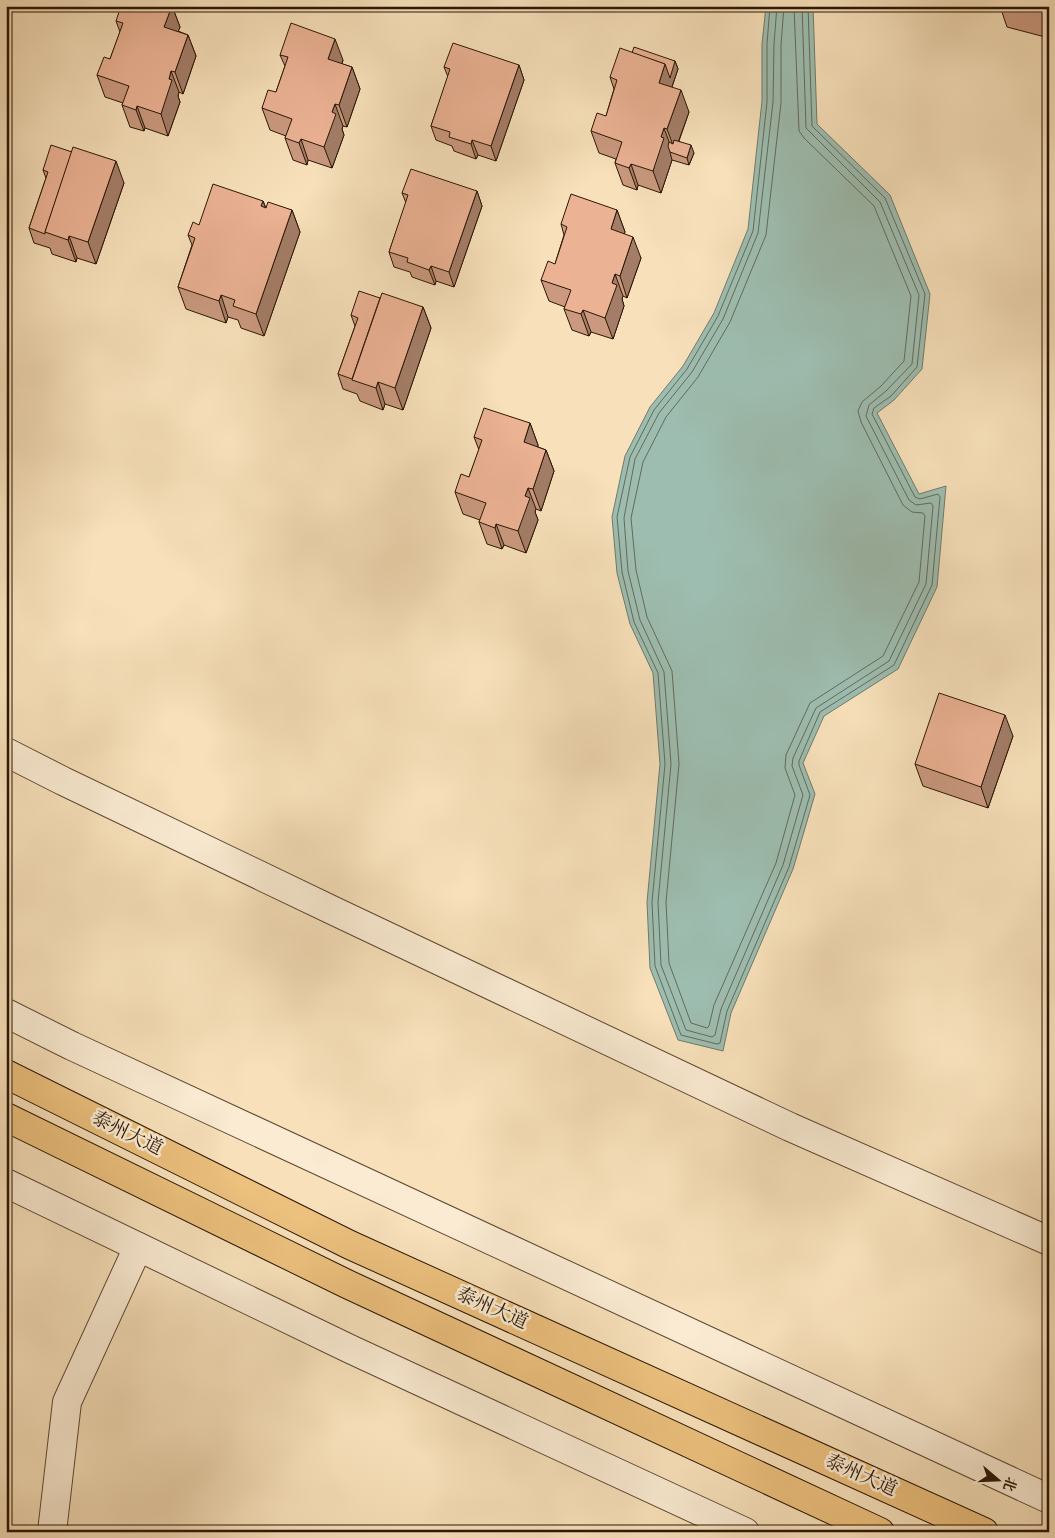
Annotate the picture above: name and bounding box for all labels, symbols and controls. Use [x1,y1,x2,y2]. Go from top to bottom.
street label: 泰州大道 [88,1107,166,1161]
street label: 泰州大道 [452,1283,532,1335]
street label: 泰州大道 [821,1450,901,1502]
north arrow [972,1456,1022,1506]
text: 北 [999,1474,1020,1493]

